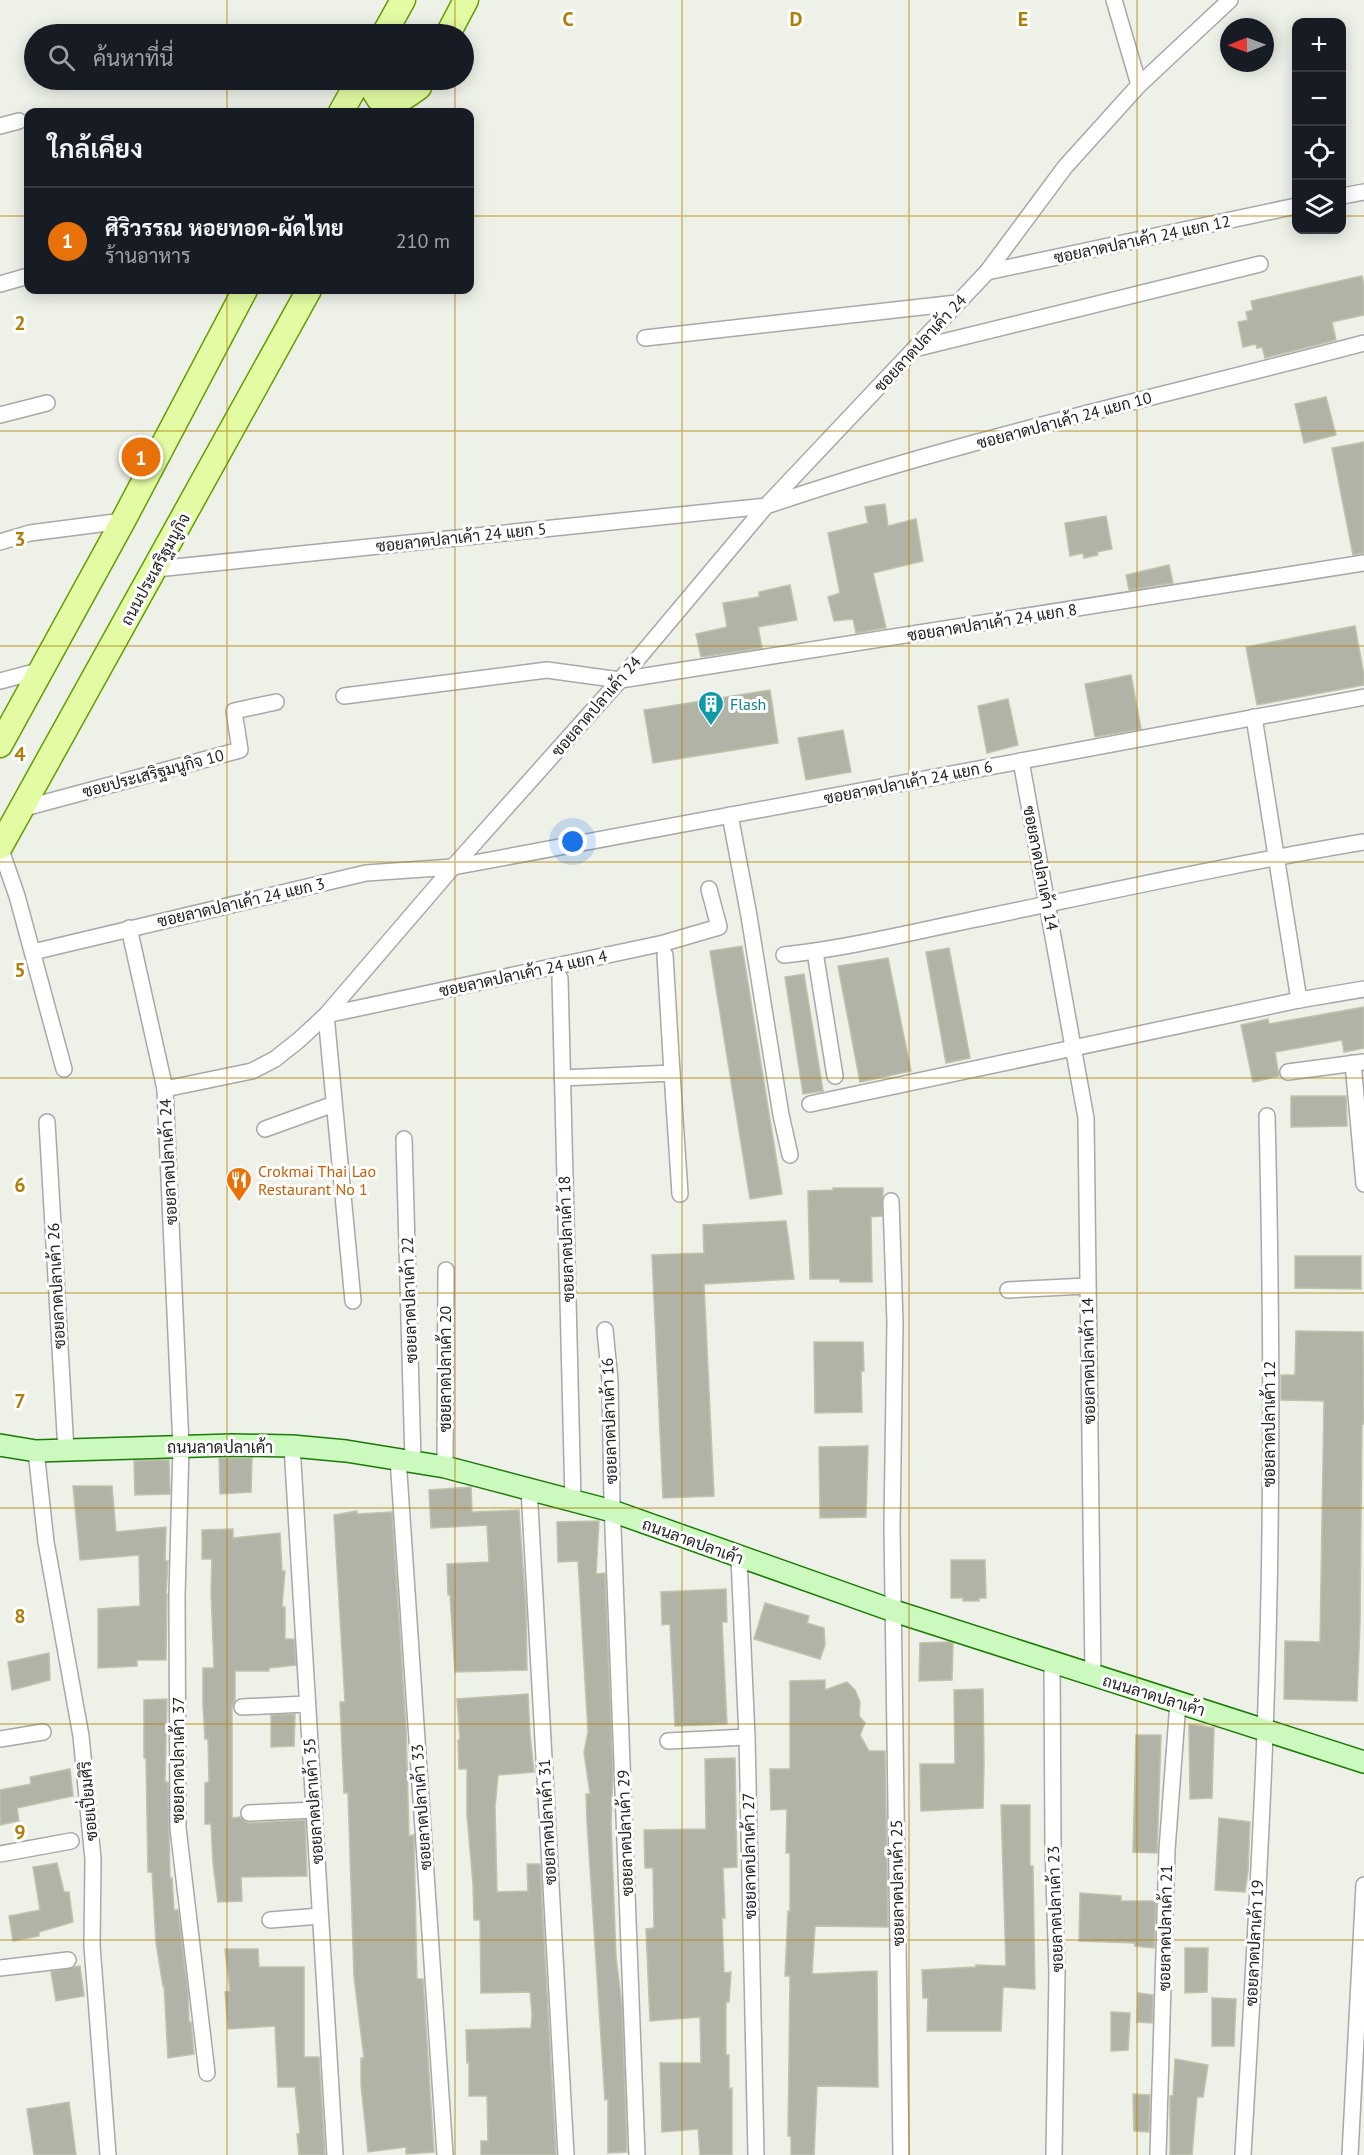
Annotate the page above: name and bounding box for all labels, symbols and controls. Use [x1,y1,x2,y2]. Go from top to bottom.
text: C [562,6,574,32]
text: D [790,6,803,32]
text: E [1018,6,1028,32]
north arrow [1220,18,1274,72]
map controls [1292,18,1346,234]
button: + [1292,18,1346,72]
search box [24,24,474,90]
icon: search [45,41,78,74]
text: ค้นหาที่นี่ [93,44,173,72]
button: − [1292,72,1346,126]
button: locate [1292,126,1346,180]
text: ใกล้เคียง [48,132,143,165]
button: layers [1292,180,1346,234]
street label: ซอยลาดปลาเค้า 24 แยก 12 [1052,210,1232,268]
text: ศิริวรรณ หอยทอด-ผัดไทย [105,214,344,242]
text: 1 [62,228,73,254]
text: 210 m [396,228,450,254]
text: ร้านอาหาร [105,243,191,269]
street label: ซอยลาดปลาเค้า 24 [870,290,971,396]
text: 2 [14,310,26,336]
street label: ซอยลาดปลาเค้า 24 แยก 10 [974,387,1154,453]
pin: 1 [122,434,160,480]
street label: ถนนประเสริฐมนูกิจ [116,509,196,630]
street label: ซอยลาดปลาเค้า 24 แยก 5 [375,518,547,556]
text: 3 [14,526,26,552]
street label: ซอยลาดปลาเค้า 24 แยก 8 [906,599,1078,645]
street label: ซอยลาดปลาเค้า 24 [547,651,645,760]
building icon: Flash [696,689,726,727]
place label: Flash [730,694,766,714]
text: 4 [14,741,26,767]
street label: ซอยประเสริฐมนูกิจ 10 [80,744,227,803]
street label: ซอยลาดปลาเค้า 24 แยก 6 [822,756,994,808]
street label: ซอยลาดปลาเค้า 14 [1019,804,1063,932]
your location [558,827,587,856]
street label: ซอยลาดปลาเค้า 24 แยก 3 [155,873,327,931]
street label: ซอยลาดปลาเค้า 24 แยก 4 [437,945,609,1001]
text: 5 [14,957,26,983]
street label: ซอยลาดปลาเค้า 24 [155,1098,181,1226]
place label: Crokmai Thai Lao Restaurant No 1 [258,1161,376,1199]
restaurant icon: Crokmai Thai Lao Restaurant No 1 [224,1165,254,1203]
text: 6 [14,1172,26,1198]
street label: ซอยลาดปลาเค้า 18 [554,1175,578,1303]
street label: ซอยลาดปลาเค้า 26 [43,1222,69,1350]
street label: ซอยลาดปลาเค้า 22 [397,1236,421,1364]
street label: ซอยลาดปลาเค้า 14 [1077,1297,1099,1424]
street label: ซอยลาดปลาเค้า 20 [435,1305,455,1432]
street label: ซอยลาดปลาเค้า 16 [597,1357,621,1485]
street label: ซอยลาดปลาเค้า 12 [1259,1361,1279,1487]
text: 7 [14,1388,26,1414]
street label: ถนนลาดปลาเค้า [167,1437,273,1457]
street label: ถนนลาดปลาเค้า [640,1513,746,1569]
text: 8 [14,1603,26,1629]
street label: ถนนลาดปลาเค้า [1100,1670,1208,1720]
street label: ซอยลาดปลาเค้า 37 [168,1697,188,1823]
street label: ซอยลาดปลาเค้า 35 [299,1737,327,1865]
street label: ซอยลาดปลาเค้า 33 [407,1743,435,1871]
street label: ซอยลาดปลาเค้า 31 [534,1758,560,1886]
street label: ซอยเปี่ยมศิริ [71,1760,101,1842]
street label: ซอยลาดปลาเค้า 29 [613,1769,637,1897]
street label: ซอยลาดปลาเค้า 27 [738,1793,760,1919]
text: 9 [14,1819,26,1845]
street label: ซอยลาดปลาเค้า 25 [886,1820,908,1946]
street label: ซอยลาดปลาเค้า 23 [1043,1845,1067,1973]
street label: ซอยลาดปลาเค้า 21 [1154,1865,1176,1991]
street label: ซอยลาดปลาเค้า 19 [1241,1879,1267,2007]

